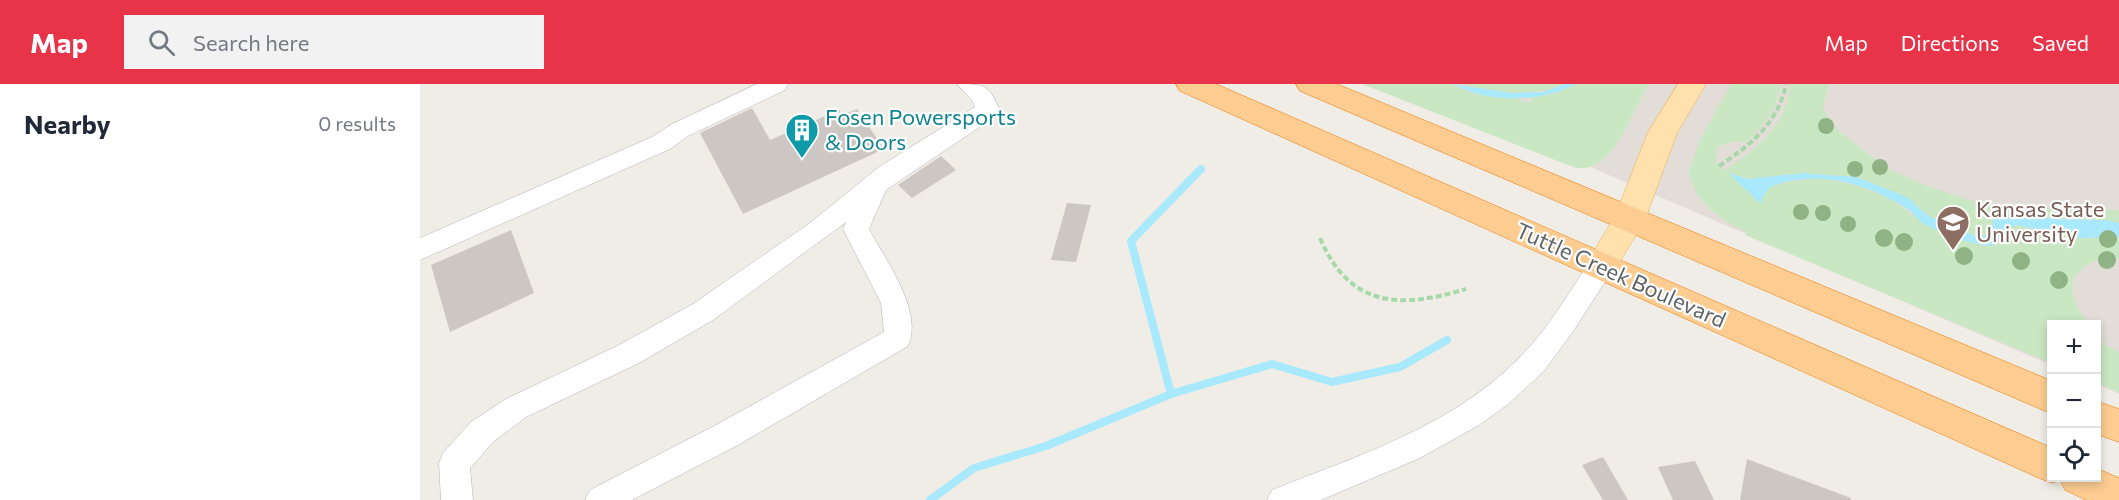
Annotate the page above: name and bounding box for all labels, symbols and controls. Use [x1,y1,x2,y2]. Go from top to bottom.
search box [124,15,544,69]
text: Map [30,25,88,59]
icon: search [145,26,178,59]
text: Search here [193,29,309,56]
text: Map [1825,30,1868,55]
text: Directions [1901,30,1999,55]
text: Saved [2032,30,2089,55]
place label: Fosen Powersports & Doors [825,103,1016,155]
text: Nearby [24,108,111,139]
text: 0 results [318,111,396,135]
building icon: Fosen Powersports & Doors [784,112,820,159]
place label: Kansas State University [1976,195,2104,247]
school or university icon: Kansas State University [1935,204,1971,251]
street label: Tuttle Creek Boulevard [1512,216,1730,333]
map controls [2047,320,2101,482]
button: + [2047,320,2101,374]
button: − [2047,374,2101,428]
button: locate [2047,428,2101,482]

